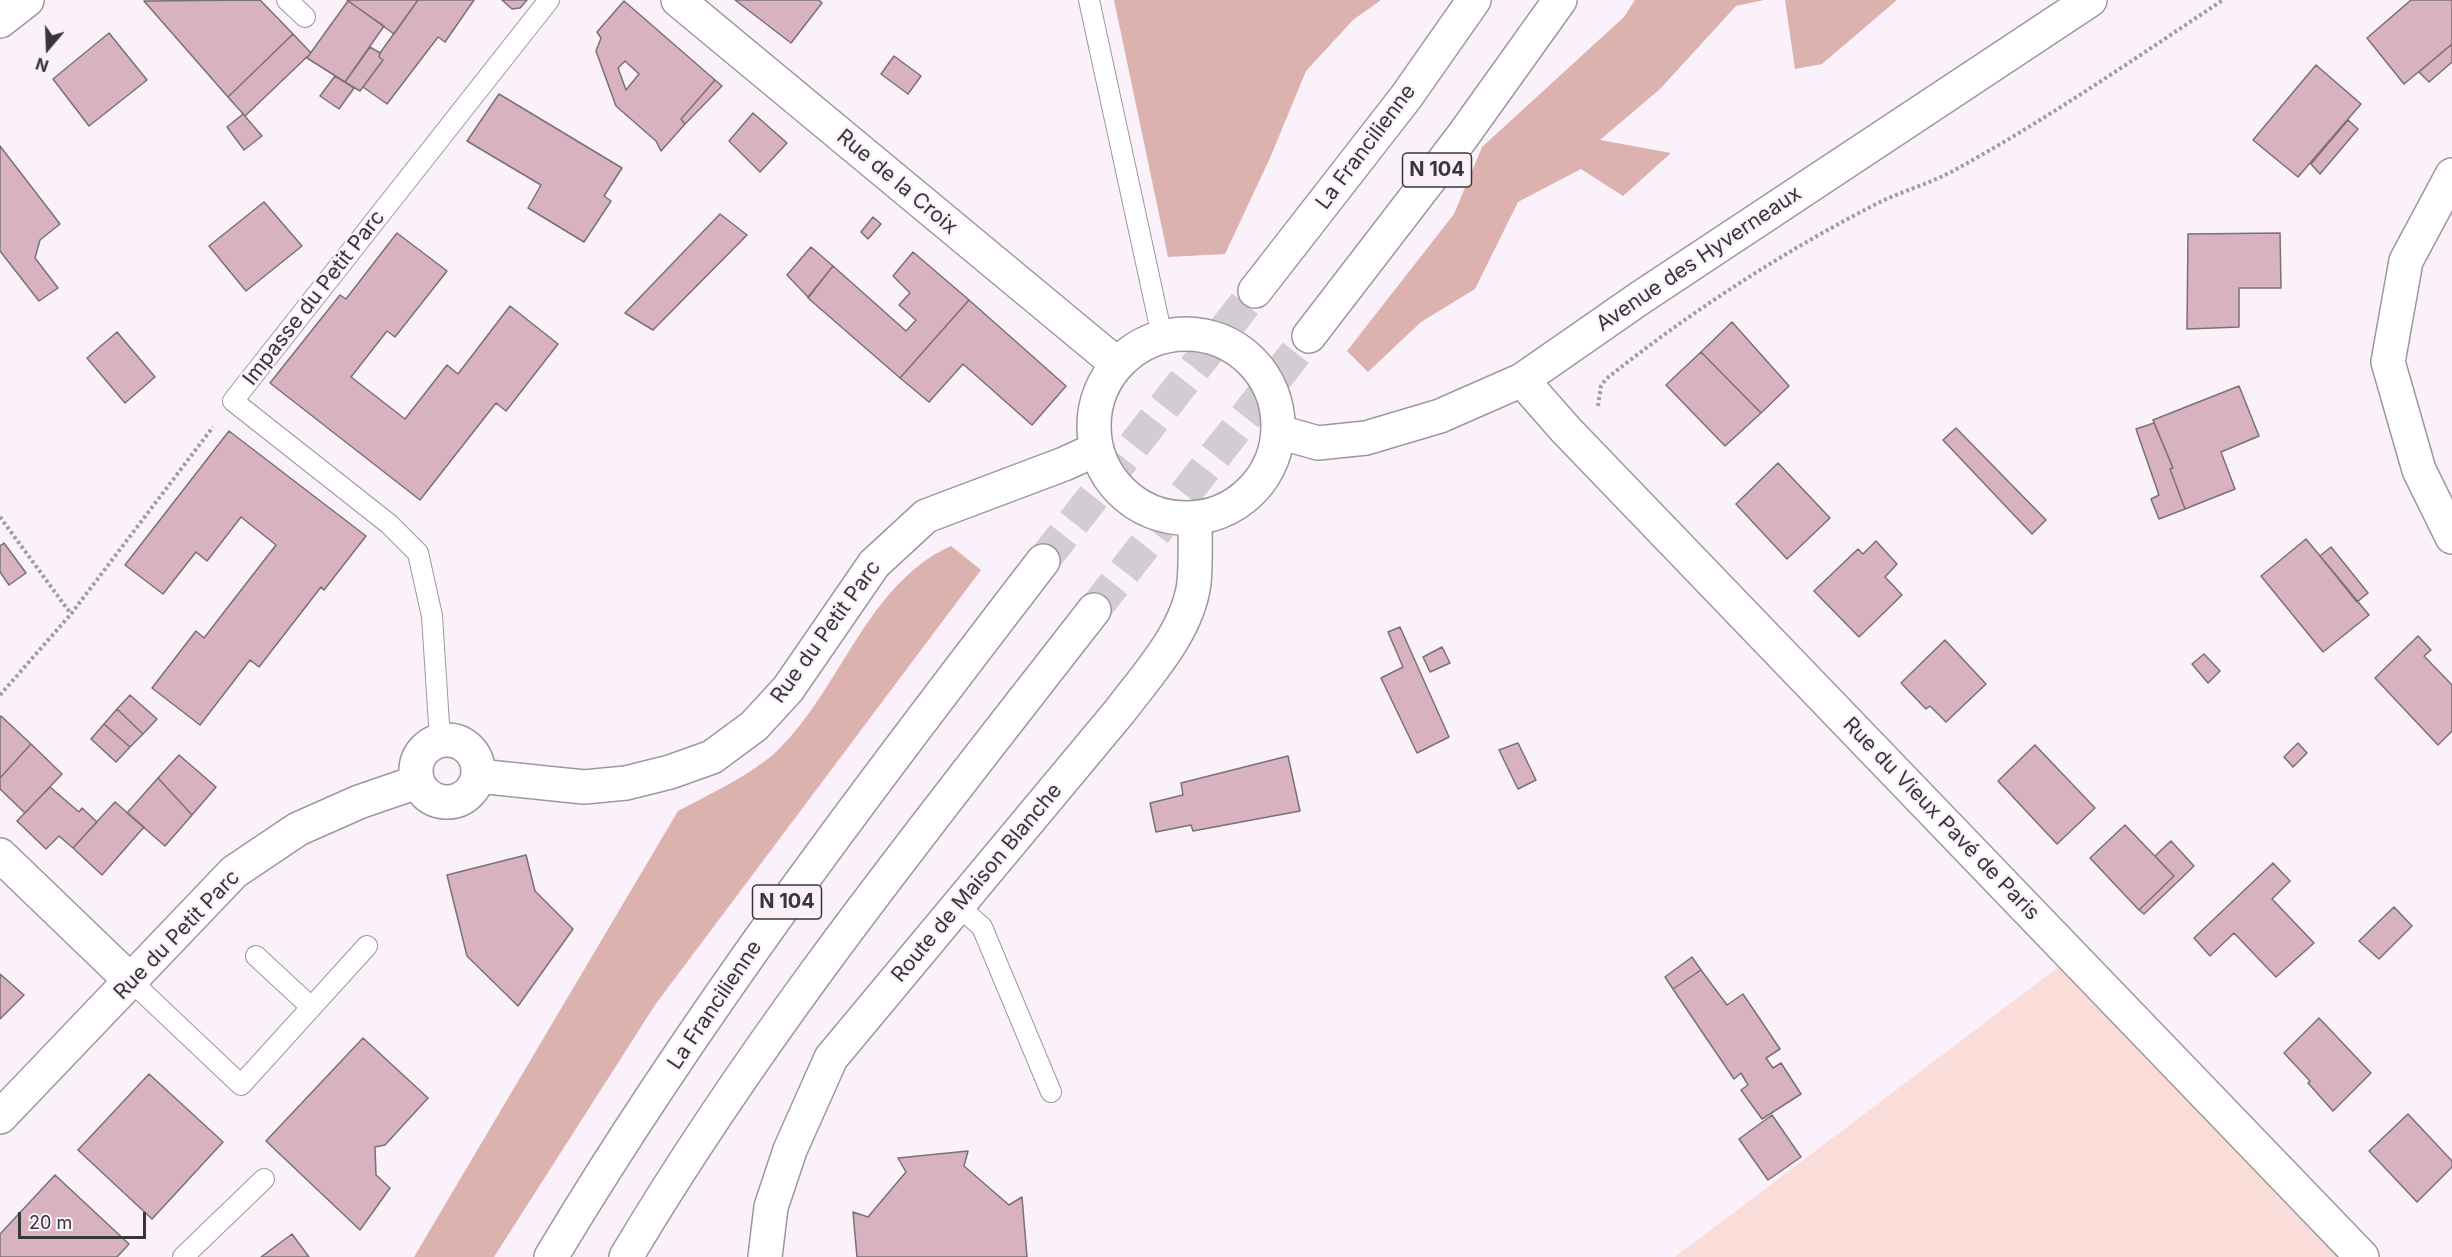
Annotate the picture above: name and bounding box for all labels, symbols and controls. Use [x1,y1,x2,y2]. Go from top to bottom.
north arrow [18,18,78,78]
text: N [33,54,51,76]
street label: La Francilienne [1311,80,1421,214]
street label: Rue de la Croix [831,124,963,240]
road number: N 104 [1402,153,1472,187]
street label: Avenue des Hyverneaux [1592,181,1806,337]
street label: Impasse du Petit Parc [238,205,390,391]
street label: Rue du Petit Parc [766,556,886,708]
street label: Rue du Vieux Pavé de Paris [1837,712,2045,926]
street label: Route de Maison Blanche [886,779,1068,987]
street label: Rue du Petit Parc [109,865,245,1005]
road number: N 104 [752,885,822,919]
street label: La Francilienne [663,936,767,1074]
scale bar [21,1200,148,1238]
text: 20 m [29,1212,72,1233]

